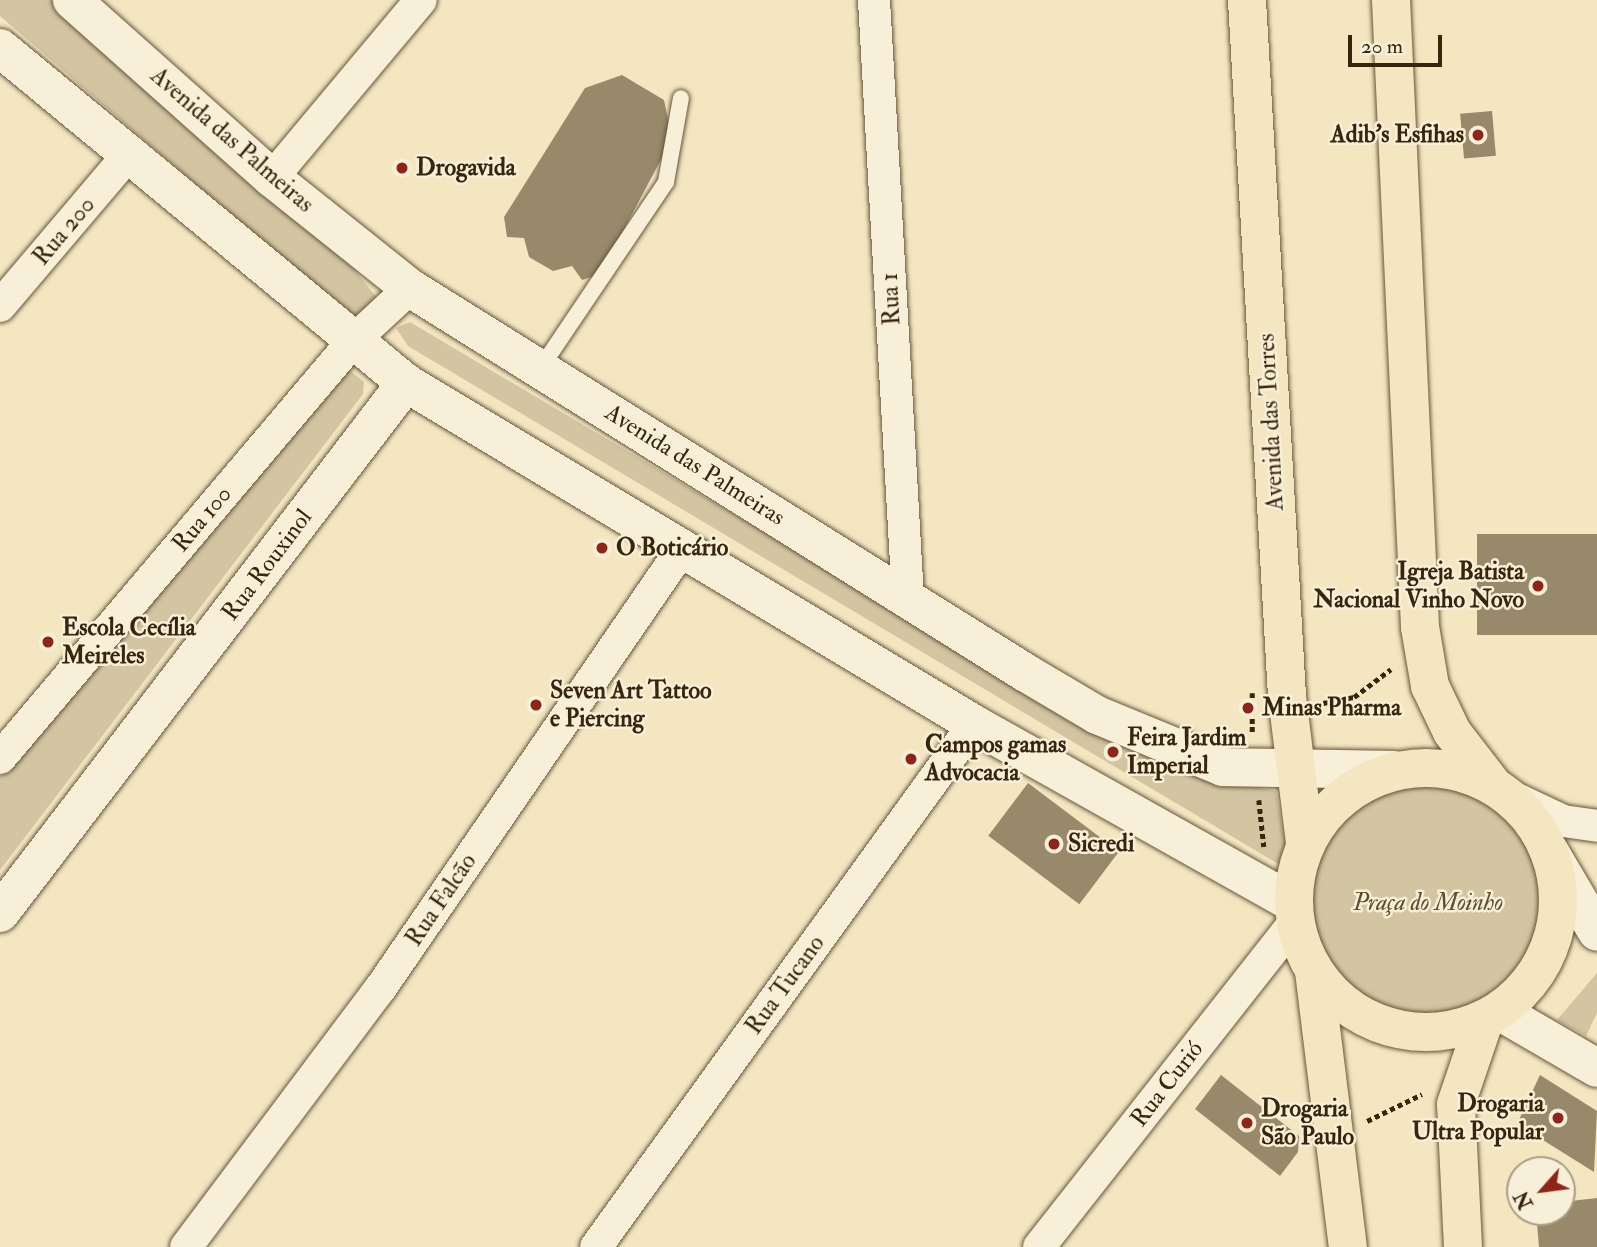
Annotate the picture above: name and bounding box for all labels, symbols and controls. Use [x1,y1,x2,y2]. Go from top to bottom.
scale bar [1352,21,1446,65]
text: 20 m [1361,33,1403,60]
street label: Avenida das Palmeiras [145,61,319,219]
place label: Adib's Esfihas [1330,121,1464,149]
marker: Adib's Esfihas [1470,127,1486,143]
place label: Drogavida [416,154,516,182]
marker: Drogavida [394,160,410,176]
street label: Rua 200 [27,191,101,271]
street label: Rua 1 [875,272,907,326]
street label: Avenida das Torres [1252,333,1290,511]
street label: Avenida das Palmeiras [600,398,790,532]
street label: Rua 100 [166,480,238,558]
street label: Rua Rouxinol [216,504,318,626]
place label: O Boticário [616,534,728,562]
marker: O Boticário [594,540,610,556]
place label: Igreja Batista Nacional Vinho Novo [1313,558,1524,614]
marker: Igreja Batista Nacional Vinho Novo [1530,578,1546,594]
place label: Escola Cecília Meireles [62,614,196,670]
marker: Escola Cecília Meireles [40,634,56,650]
place label: Seven Art Tattoo e Piercing [550,677,712,733]
place label: Minas Pharma [1262,694,1401,722]
marker: Seven Art Tattoo e Piercing [528,697,544,713]
marker: Minas Pharma [1240,700,1256,716]
place label: Feira Jardim Imperial [1127,724,1246,780]
place label: Campos gamas Advocacia [925,731,1066,787]
marker: Feira Jardim Imperial [1105,744,1121,760]
marker: Campos gamas Advocacia [903,751,919,767]
place label: Sicredi [1068,830,1134,858]
marker: Sicredi [1046,836,1062,852]
street label: Rua Falcão [400,848,482,952]
park label: Praça do Moinho [1353,889,1503,917]
street label: Rua Tucano [739,930,831,1040]
street label: Rua Curió [1125,1035,1209,1133]
place label: Drogaria Ultra Popular [1412,1090,1544,1146]
place label: Drogaria São Paulo [1261,1095,1354,1151]
marker: Drogaria Ultra Popular [1550,1110,1566,1126]
marker: Drogaria São Paulo [1239,1115,1255,1131]
north arrow [1506,1156,1576,1226]
text: N [1510,1187,1539,1213]

